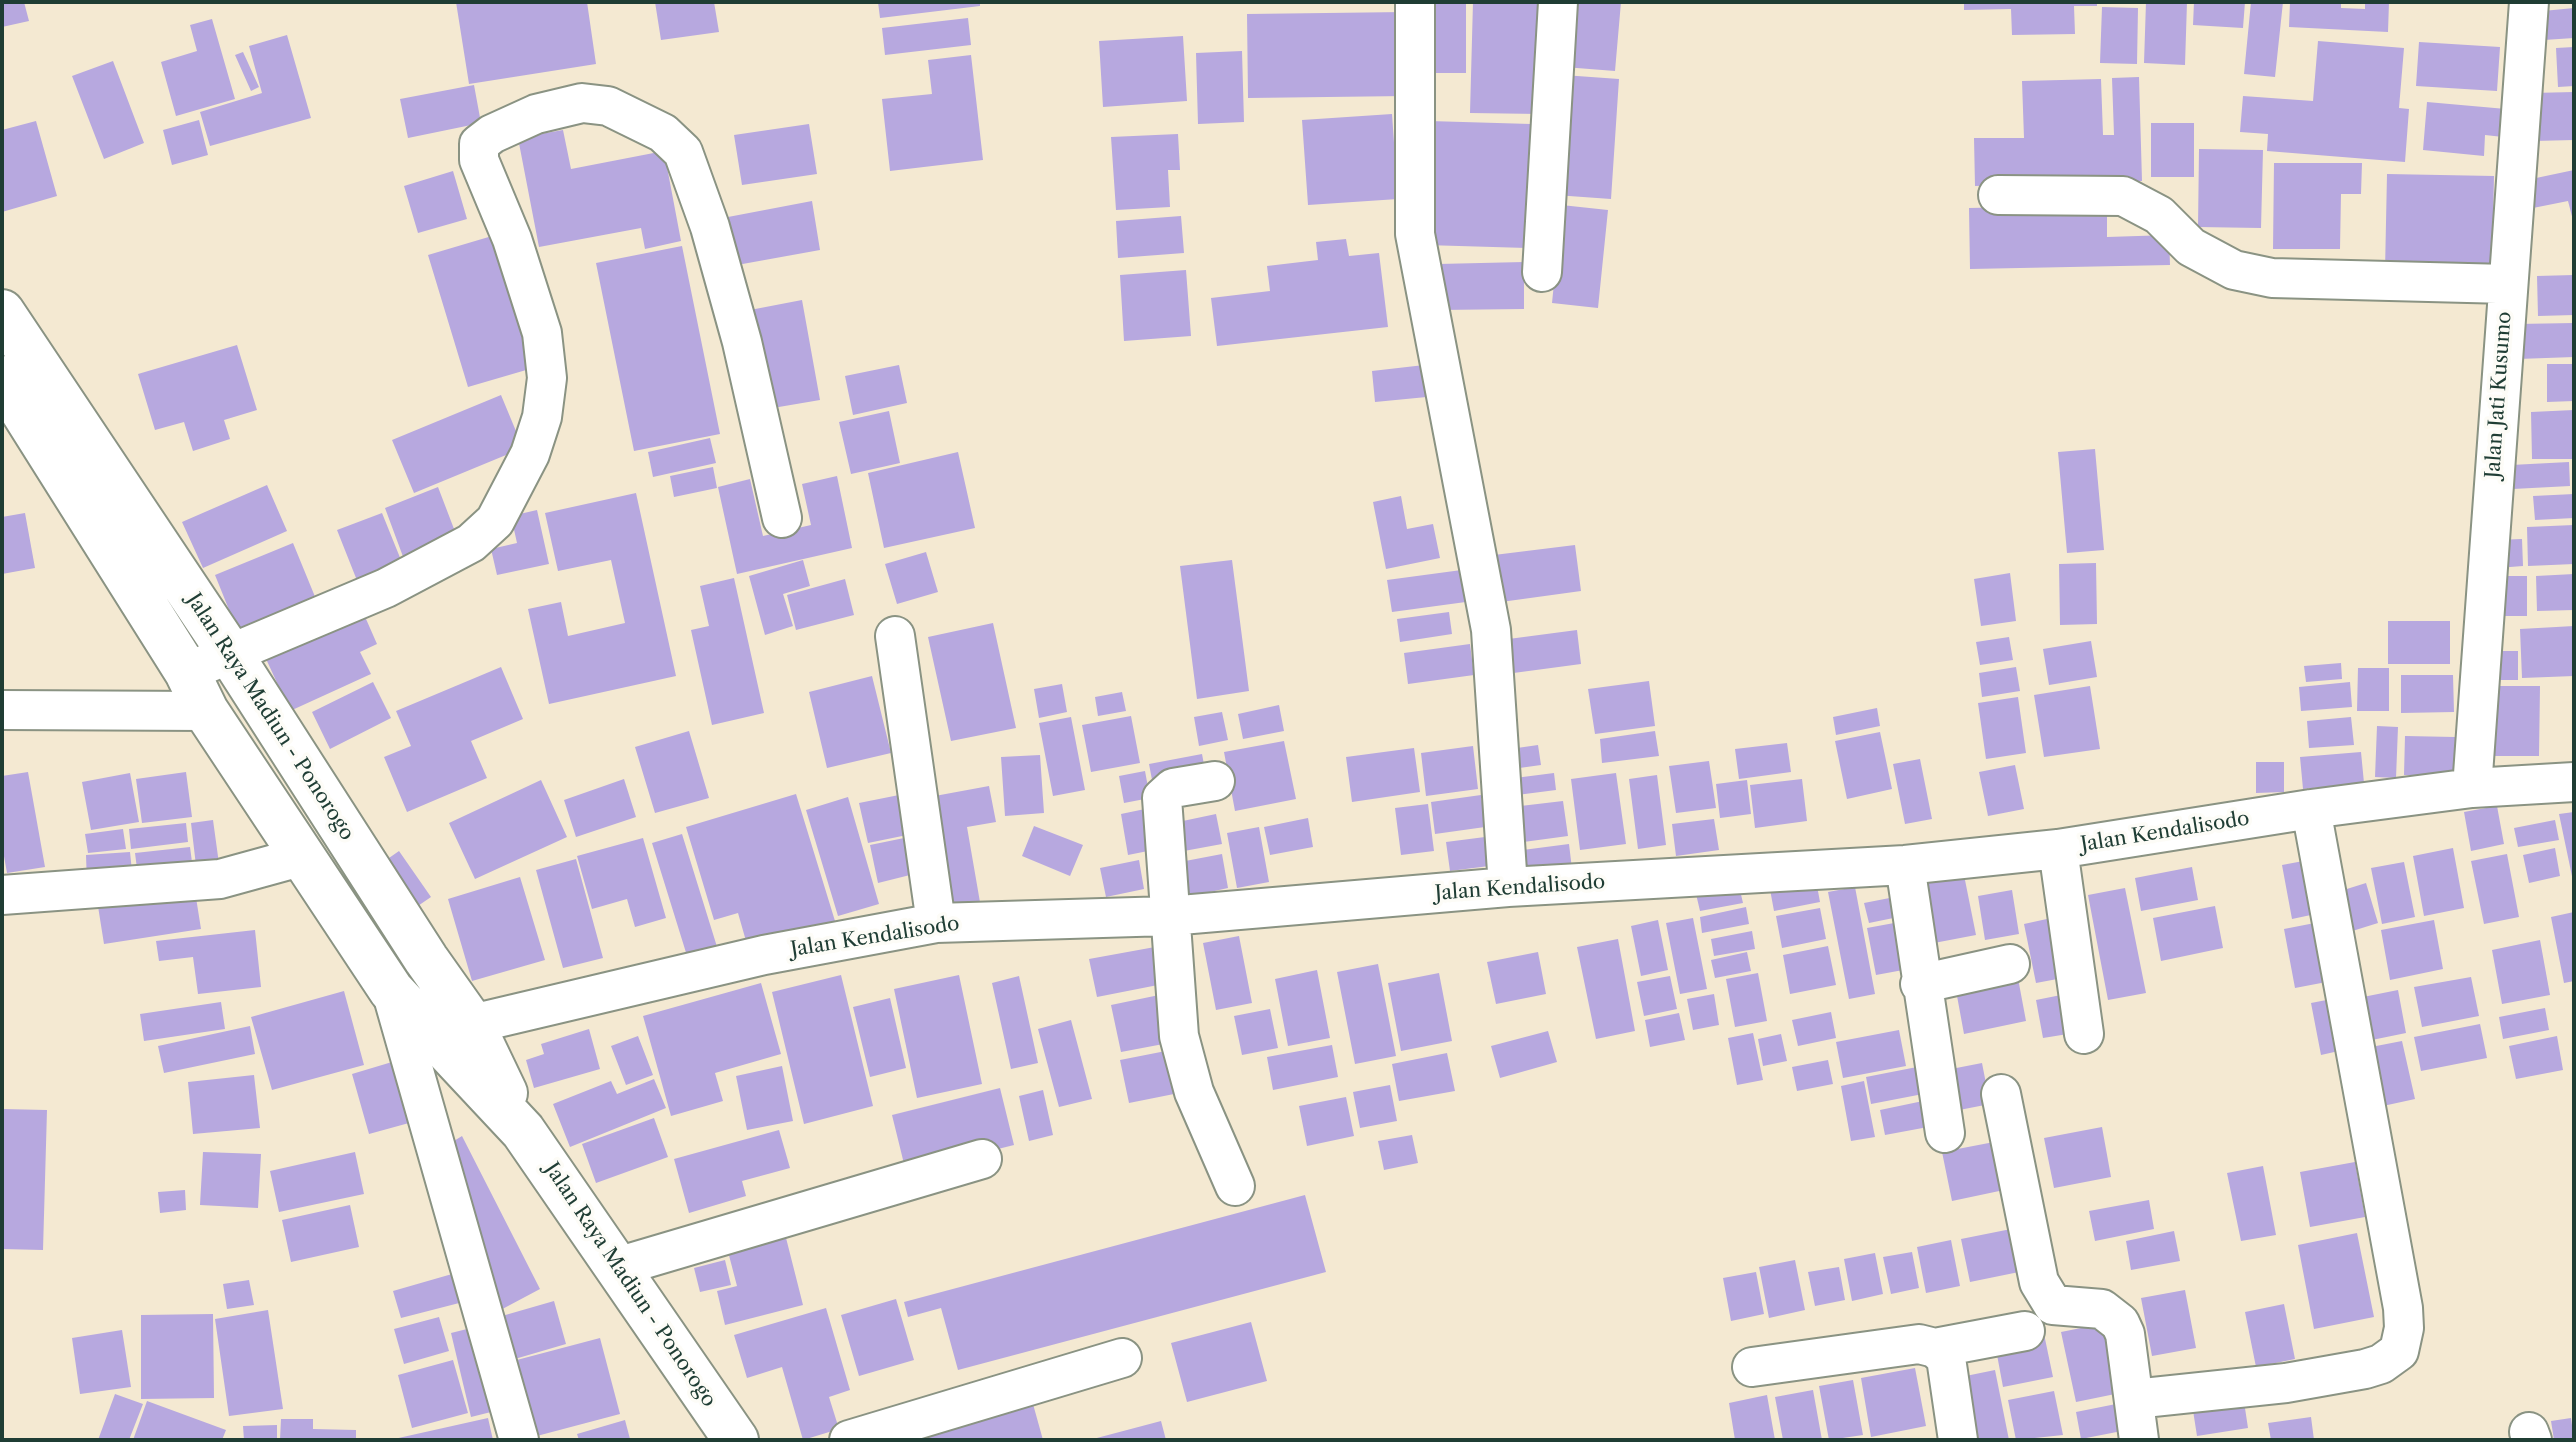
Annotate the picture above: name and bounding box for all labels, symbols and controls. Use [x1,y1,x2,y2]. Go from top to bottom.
street label: Jalan Jati Kusumo [2481,311,2517,479]
street label: Jalan Raya Madiun - Ponorogo [181,589,359,845]
street label: Jalan Kendalisodo [2079,807,2251,857]
street label: Jalan Kendalisodo [1434,870,1606,906]
street label: Jalan Kendalisodo [789,912,961,962]
street label: Jalan Raya Madiun - Ponorogo [539,1158,721,1412]

